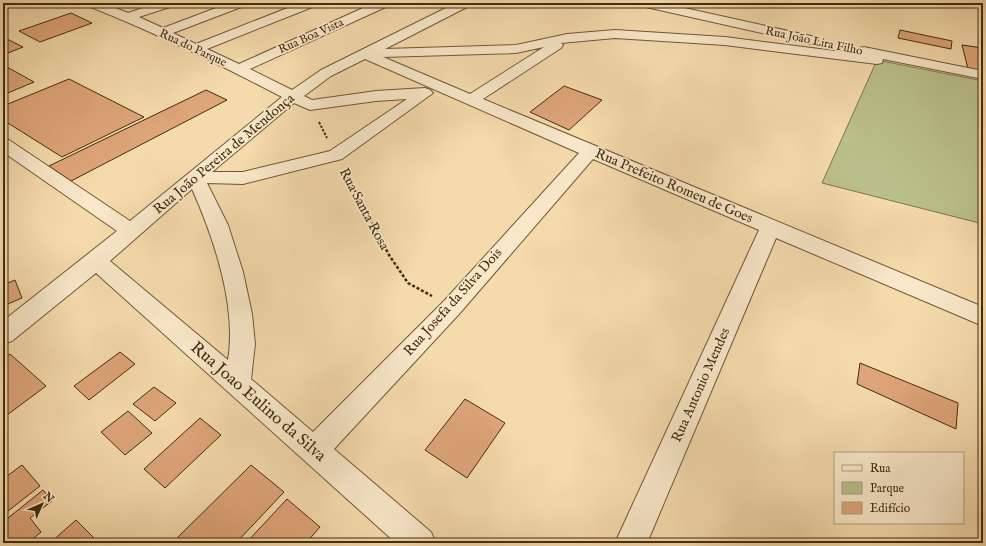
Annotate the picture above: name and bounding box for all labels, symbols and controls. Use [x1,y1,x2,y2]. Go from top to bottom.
street label: Rua Boa Vista [276,15,347,57]
street label: Rua João Lira Filho [764,23,865,60]
street label: Rua do Parque [156,26,230,71]
street label: Rua João Pereira de Mendonça [150,89,299,218]
street label: Rua Prefeito Romeu de Goes [592,145,756,227]
street label: Rua Santa Rosa [335,165,394,254]
street label: Rua Josefa da Silva Dois [400,244,506,360]
street label: Rua Antonio Mendes [668,325,734,445]
street label: Rua Joao Eulino da Silva [186,337,331,467]
legend [834,452,964,524]
text: Rua [870,461,891,476]
text: Parque [870,481,905,497]
north arrow [22,484,62,524]
text: N [39,489,57,506]
text: Edifício [870,501,911,516]

